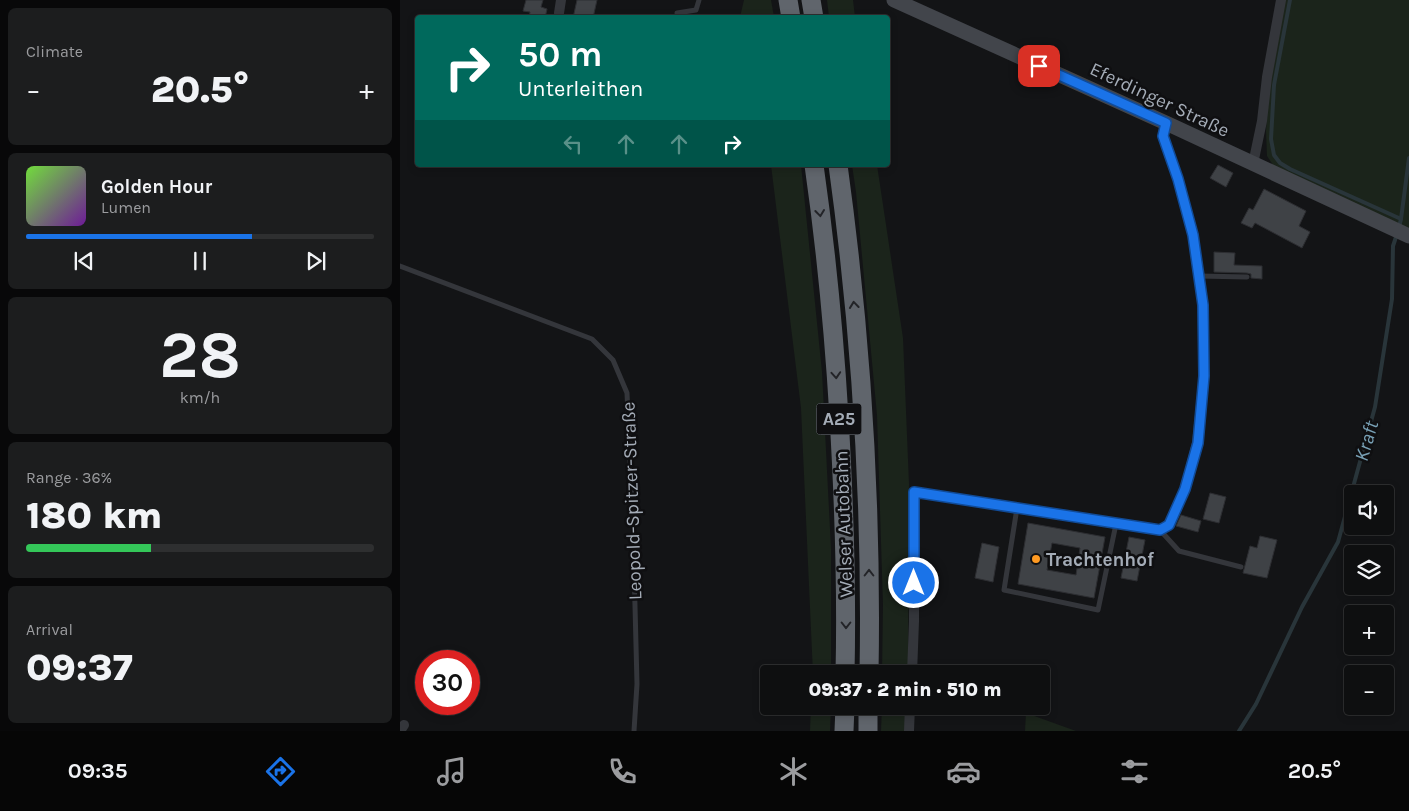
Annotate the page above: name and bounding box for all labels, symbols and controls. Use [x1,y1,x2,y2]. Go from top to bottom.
text: 50 m [518,34,603,75]
icon: right [435,35,500,100]
text: Climate [26,42,83,61]
pin [1018,45,1060,87]
icon: arrive [1025,52,1053,80]
street label: Eferdinger Straße [1086,58,1233,142]
text: 20.5° [151,67,249,112]
text: − [26,73,41,106]
text: + [359,73,374,106]
text: Unterleithen [518,76,643,102]
icon: left [559,130,587,158]
icon: ahead [612,130,640,158]
icon: ahead [665,130,693,158]
icon: right [718,130,746,158]
text: Golden Hour [101,176,212,198]
text: Lumen [101,198,151,217]
one-way arrow [814,210,825,218]
icon: previous [70,247,98,275]
icon: pause [186,247,214,275]
icon: next [302,247,330,275]
one-way arrow [849,301,860,309]
text: 28 [159,317,241,393]
one-way arrow [831,371,842,379]
text: km/h [180,388,220,407]
street label: Leopold-Spitzer-Straße [618,401,646,601]
road number: A25 [816,404,862,434]
water label: Kraft [1350,418,1383,464]
street label: Welser Autobahn [830,450,858,598]
text: Range · 36% [26,468,112,487]
map controls [1344,485,1394,715]
button: sound [1344,485,1394,535]
text: 180 km [26,493,162,538]
button: layers [1344,545,1394,595]
place label: Trachtenhof [1046,549,1155,571]
marker: Trachtenhof [1030,553,1042,565]
position arrow [887,556,939,608]
one-way arrow [864,568,874,576]
button: + [1344,605,1394,655]
text: Arrival [26,620,73,639]
one-way arrow [841,622,851,629]
text: 09:37 [26,645,133,690]
speed limit sign: 30 [415,650,480,715]
button: − [1344,665,1394,715]
text: 09:37 · 2 min · 510 m [809,679,1001,701]
icon: directions [263,754,298,789]
icon: music [434,754,469,789]
icon: phone [605,754,640,789]
icon: climate [776,754,811,789]
icon: car [946,754,981,789]
icon: filters [1117,754,1152,789]
text: 09:35 [68,758,128,784]
text: 20.5° [1288,758,1341,784]

